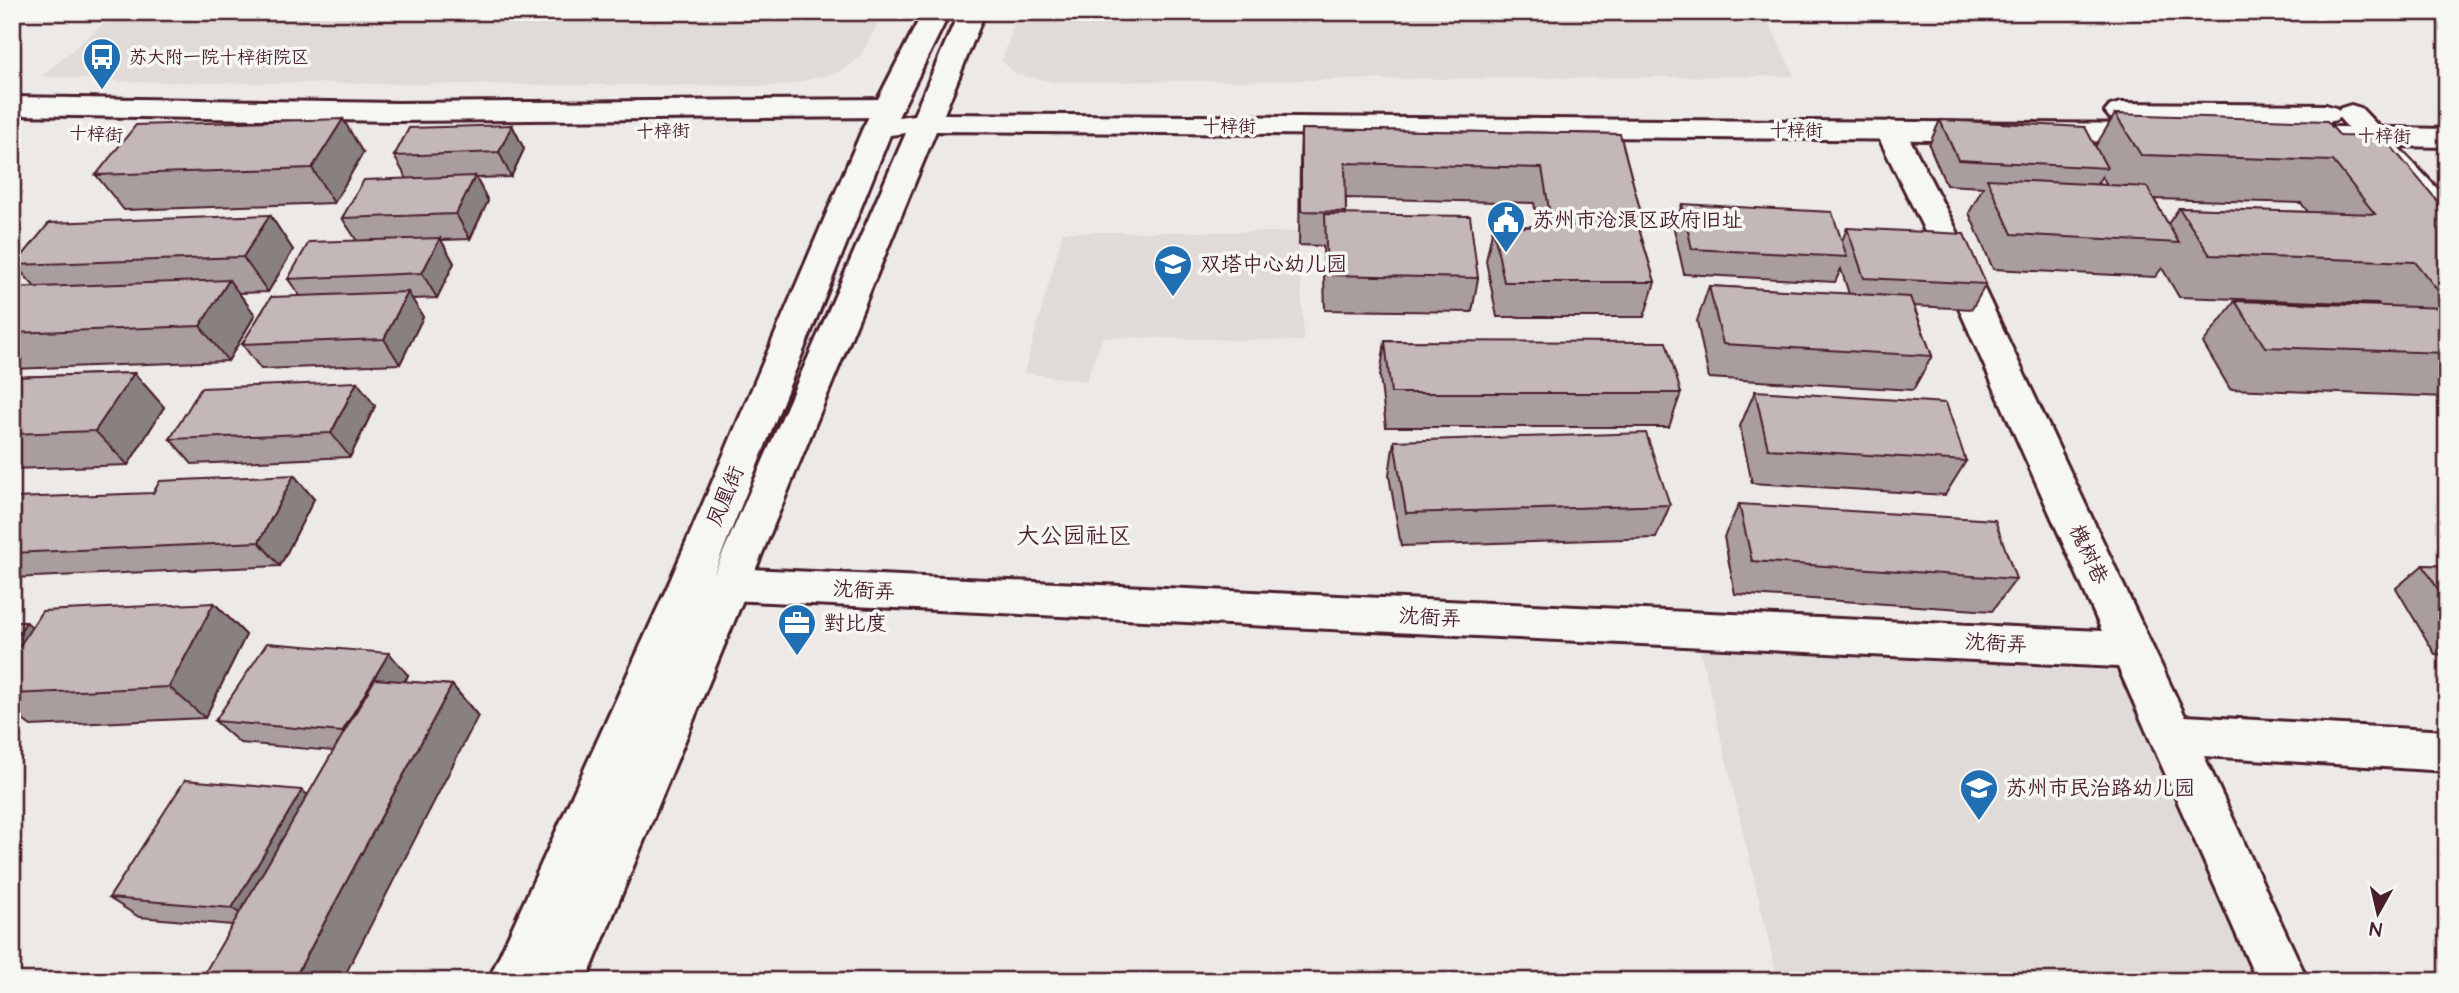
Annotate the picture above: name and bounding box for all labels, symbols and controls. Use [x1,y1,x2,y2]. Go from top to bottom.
bus stop icon: 苏大附一院十梓街院区 [81,36,123,91]
place label: 苏大附一院十梓街院区 [129,45,309,70]
street label: 十梓街 [1202,114,1256,139]
street label: 十梓街 [1769,118,1823,143]
street label: 十梓街 [636,119,690,144]
street label: 十梓街 [68,121,124,148]
street label: 十梓街 [2357,124,2411,149]
public building icon: 苏州市沧浪区政府旧址 [1485,199,1527,254]
place label: 苏州市沧浪区政府旧址 [1533,206,1743,235]
school or university icon: 双塔中心幼儿园 [1152,243,1194,298]
place label: 双塔中心幼儿园 [1200,250,1347,279]
street label: 凤凰街 [700,462,751,531]
district label: 大公园社区 [1017,520,1132,552]
street label: 槐树巷 [2062,520,2115,589]
street label: 沈衙弄 [832,574,896,607]
street label: 沈衙弄 [1398,601,1462,634]
office icon: 對比度 [776,602,818,657]
place label: 對比度 [824,609,887,638]
street label: 沈衙弄 [1964,627,2028,660]
school or university icon: 苏州市民治路幼儿园 [1958,767,2000,822]
place label: 苏州市民治路幼儿园 [2006,774,2195,803]
north arrow [2344,878,2414,948]
text: N [2368,914,2384,943]

